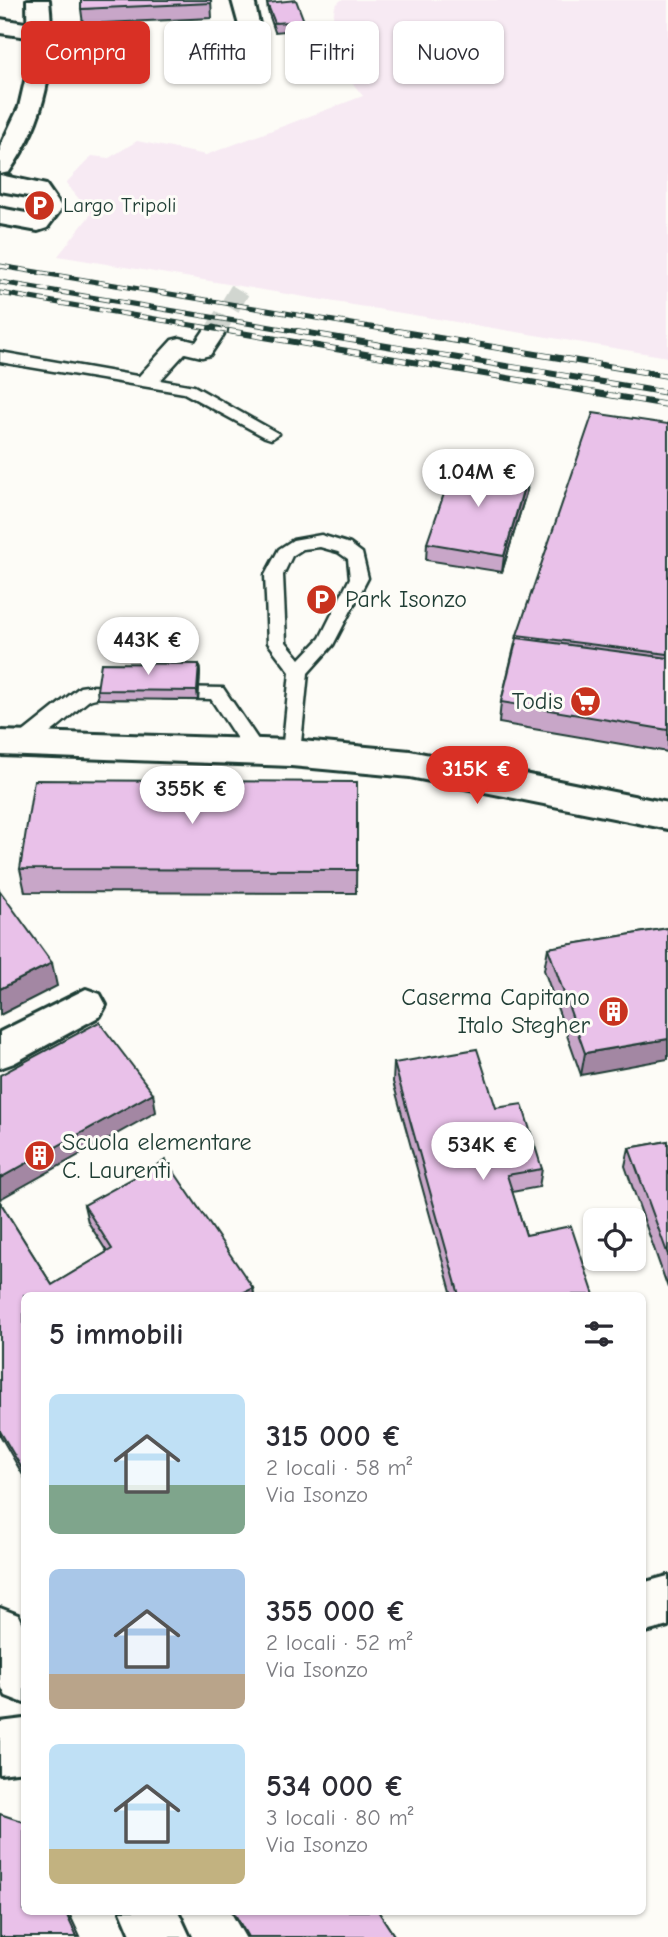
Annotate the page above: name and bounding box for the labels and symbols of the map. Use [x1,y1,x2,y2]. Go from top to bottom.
parking icon: Largo Tripoli [23,188,57,222]
place label: Largo Tripoli [63,193,177,217]
pin: 1.04M € [413,449,543,509]
parking icon: Park Isonzo [305,582,339,616]
place label: Park Isonzo [345,585,467,613]
pin: 443K € [91,618,205,677]
supermarket icon: Todis [569,684,603,718]
place label: Todis [512,687,563,715]
pin: 315K € [420,746,534,806]
pin: 355K € [135,766,249,826]
place label: Caserma Capitano Italo Stegher [401,983,590,1039]
building icon: Caserma Capitano Italo Stegher [596,994,630,1028]
pin: 534K € [426,1122,540,1182]
place label: Scuola elementare C. Laurenti [62,1128,252,1184]
building icon: Scuola elementare C. Laurenti [22,1139,56,1173]

